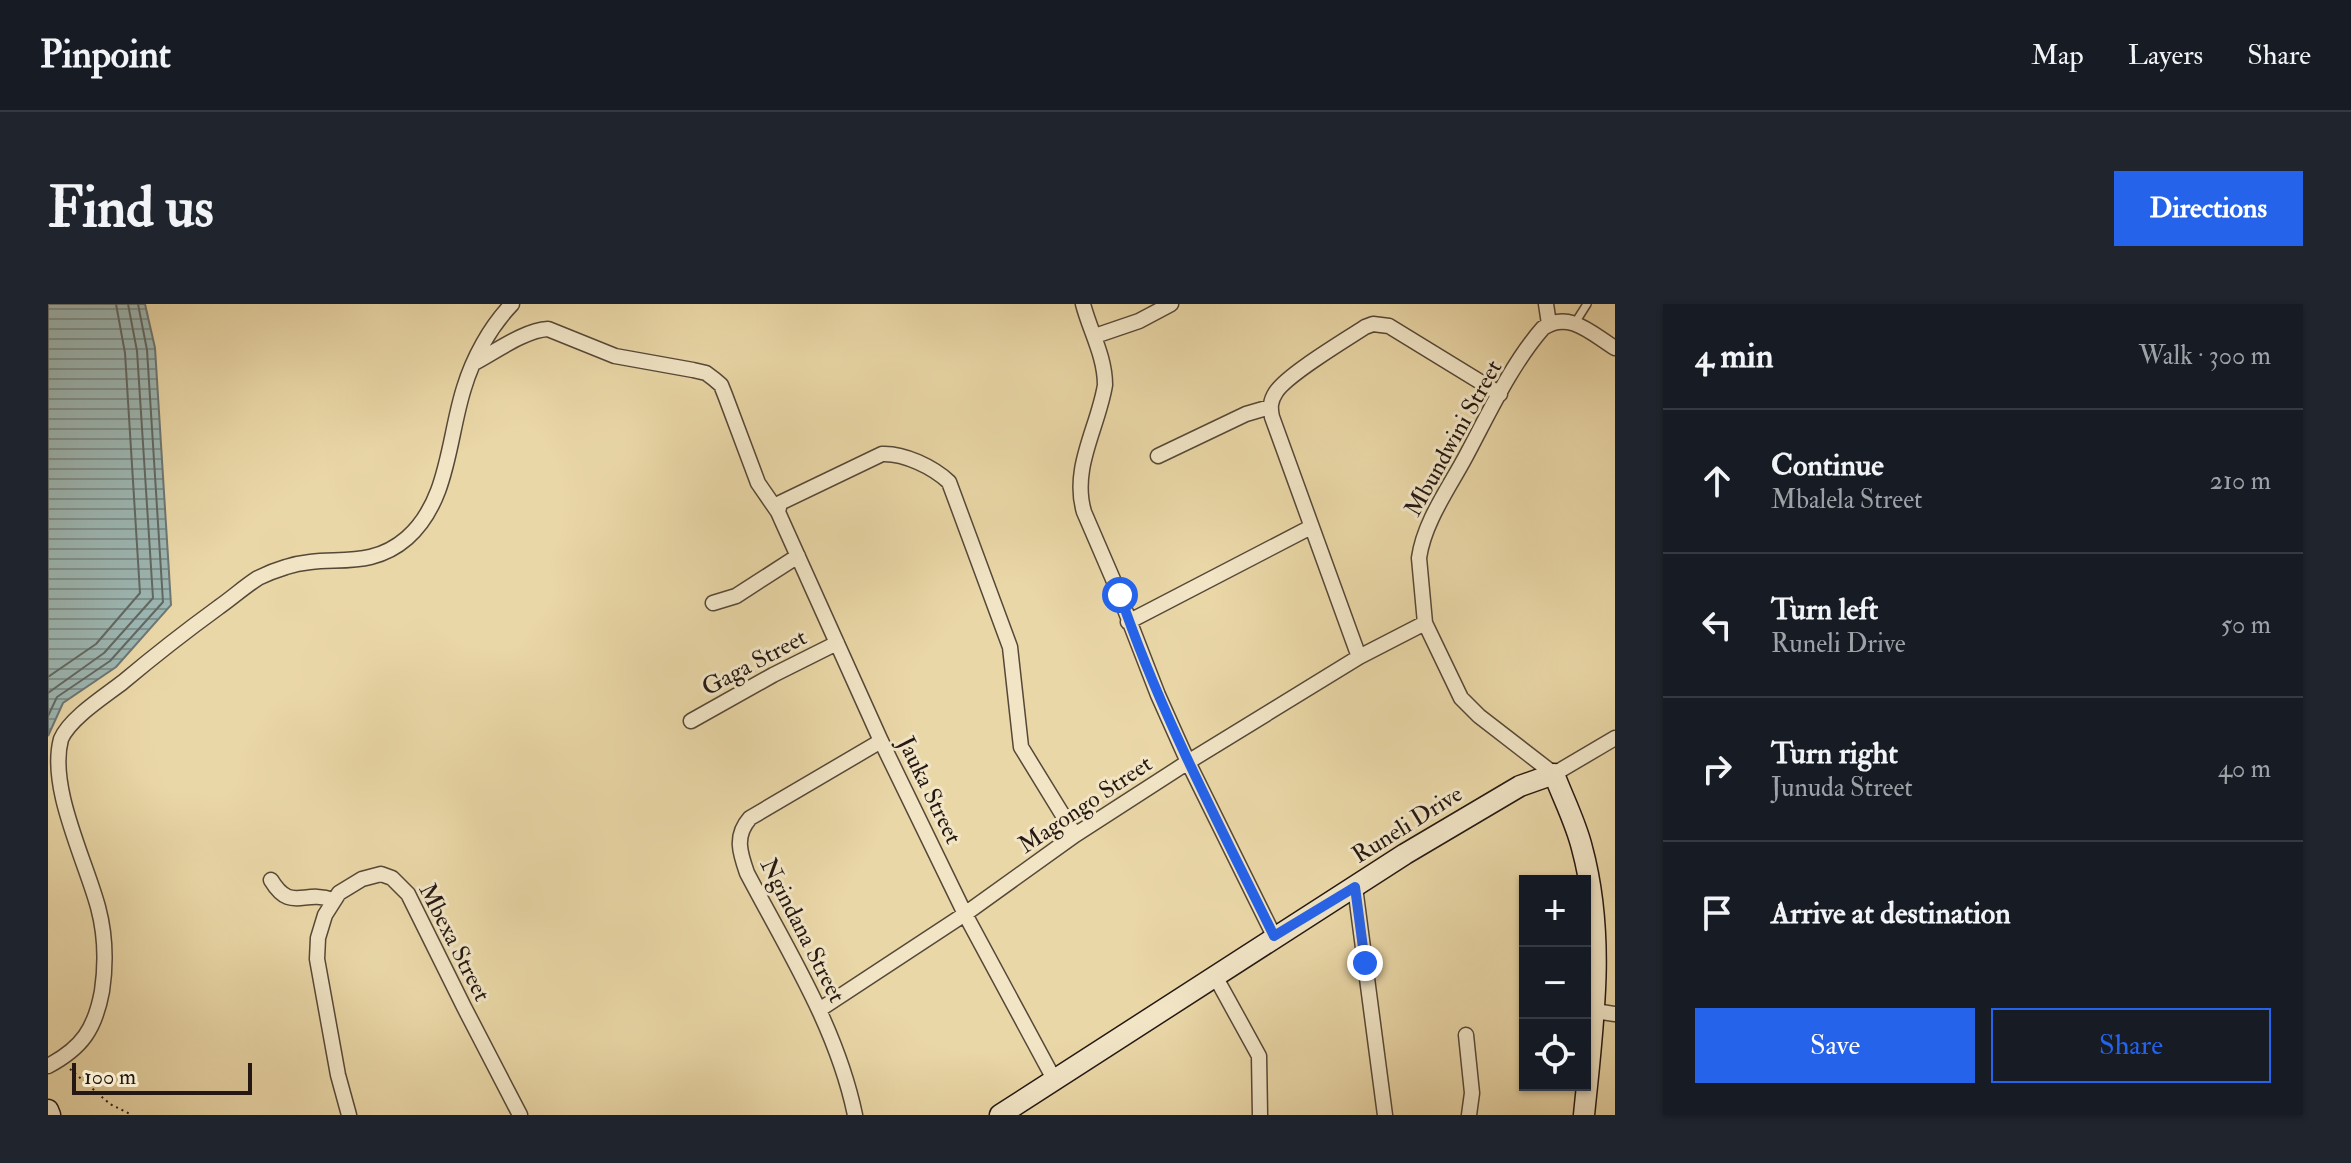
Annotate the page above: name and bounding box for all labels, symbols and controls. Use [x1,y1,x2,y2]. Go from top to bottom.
text: Pinpoint [40,31,171,79]
text: Map [2031,38,2084,73]
text: Layers [2128,38,2203,73]
text: Share [2247,38,2311,73]
button: Directions [2114,171,2303,246]
text: Find us [48,173,214,244]
text: 4 min [1695,335,1773,378]
text: Walk · 300 m [2139,340,2271,372]
street label: Mbundwini Street [1398,354,1509,522]
text: Continue [1771,447,1884,484]
icon: ahead [1695,459,1739,503]
text: 210 m [2210,465,2271,497]
text: Mbalela Street [1771,484,1923,516]
route start [1102,577,1138,613]
text: Turn left [1771,591,1878,628]
icon: left [1695,603,1739,647]
text: 50 m [2221,609,2271,641]
street label: Gaga Street [696,622,812,703]
text: Runeli Drive [1771,628,1906,660]
street label: Jauka Street [890,731,969,849]
text: Turn right [1771,735,1898,772]
icon: right [1695,747,1739,791]
street label: Magongo Street [1012,748,1158,861]
text: 40 m [2218,753,2271,785]
text: Junuda Street [1771,772,1913,804]
street label: Runeli Drive [1346,778,1468,871]
street label: Ngindana Street [753,853,852,1008]
map controls [1519,875,1591,1091]
button: + [1519,875,1591,947]
street label: Mbexa Street [412,878,498,1007]
icon: arrive [1695,891,1739,935]
text: Arrive at destination [1771,895,2011,932]
route end [1347,945,1383,981]
button: − [1519,947,1591,1019]
button: Save [1695,1008,1975,1083]
button: Share [1991,1008,2271,1083]
button: locate [1519,1019,1591,1091]
scale bar [72,1059,252,1095]
text: 100 m [84,1063,136,1091]

